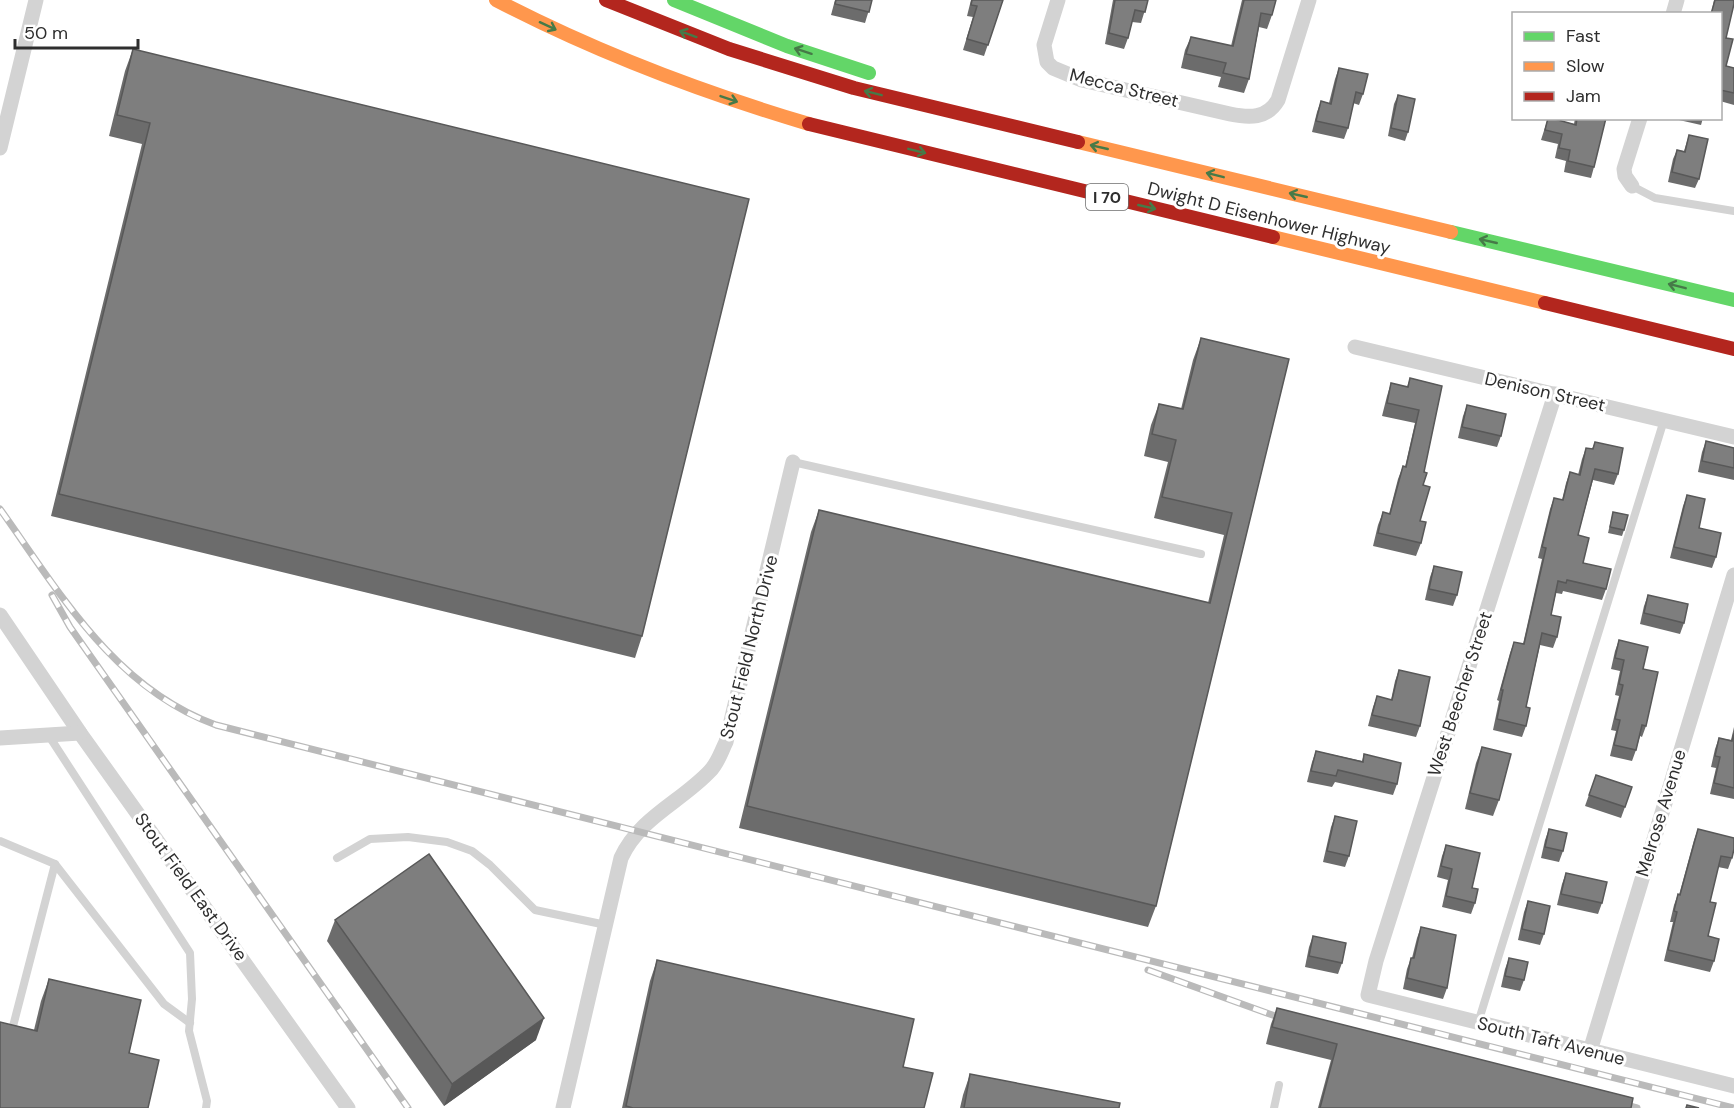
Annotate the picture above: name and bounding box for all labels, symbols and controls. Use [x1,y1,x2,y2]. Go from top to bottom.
scale bar [15,12,138,50]
legend [1512,12,1722,120]
one-way arrow [539,20,557,32]
text: 50 m [24,21,68,45]
text: Fast [1566,24,1601,48]
one-way arrow [679,27,697,38]
one-way arrow [794,45,813,56]
text: Slow [1566,54,1605,78]
street label: Mecca Street [1067,63,1181,113]
text: Jam [1566,84,1601,108]
one-way arrow [864,86,883,98]
one-way arrow [719,95,738,106]
one-way arrow [1090,140,1109,152]
one-way arrow [907,146,926,158]
one-way arrow [1206,169,1225,180]
street label: Dwight D Eisenhower Highway [1145,176,1393,260]
road number: I 70 [1086,184,1128,210]
one-way arrow [1289,189,1308,201]
one-way arrow [1137,201,1156,213]
one-way arrow [1478,234,1497,246]
one-way arrow [1668,280,1687,292]
street label: Denison Street [1482,366,1608,418]
street label: Stout Field North Drive [715,552,783,742]
street label: West Beecher Street [1422,609,1498,779]
street label: Melrose Avenue [1630,747,1692,879]
street label: Stout Field East Drive [129,808,253,966]
street label: South Taft Avenue [1475,1011,1627,1071]

